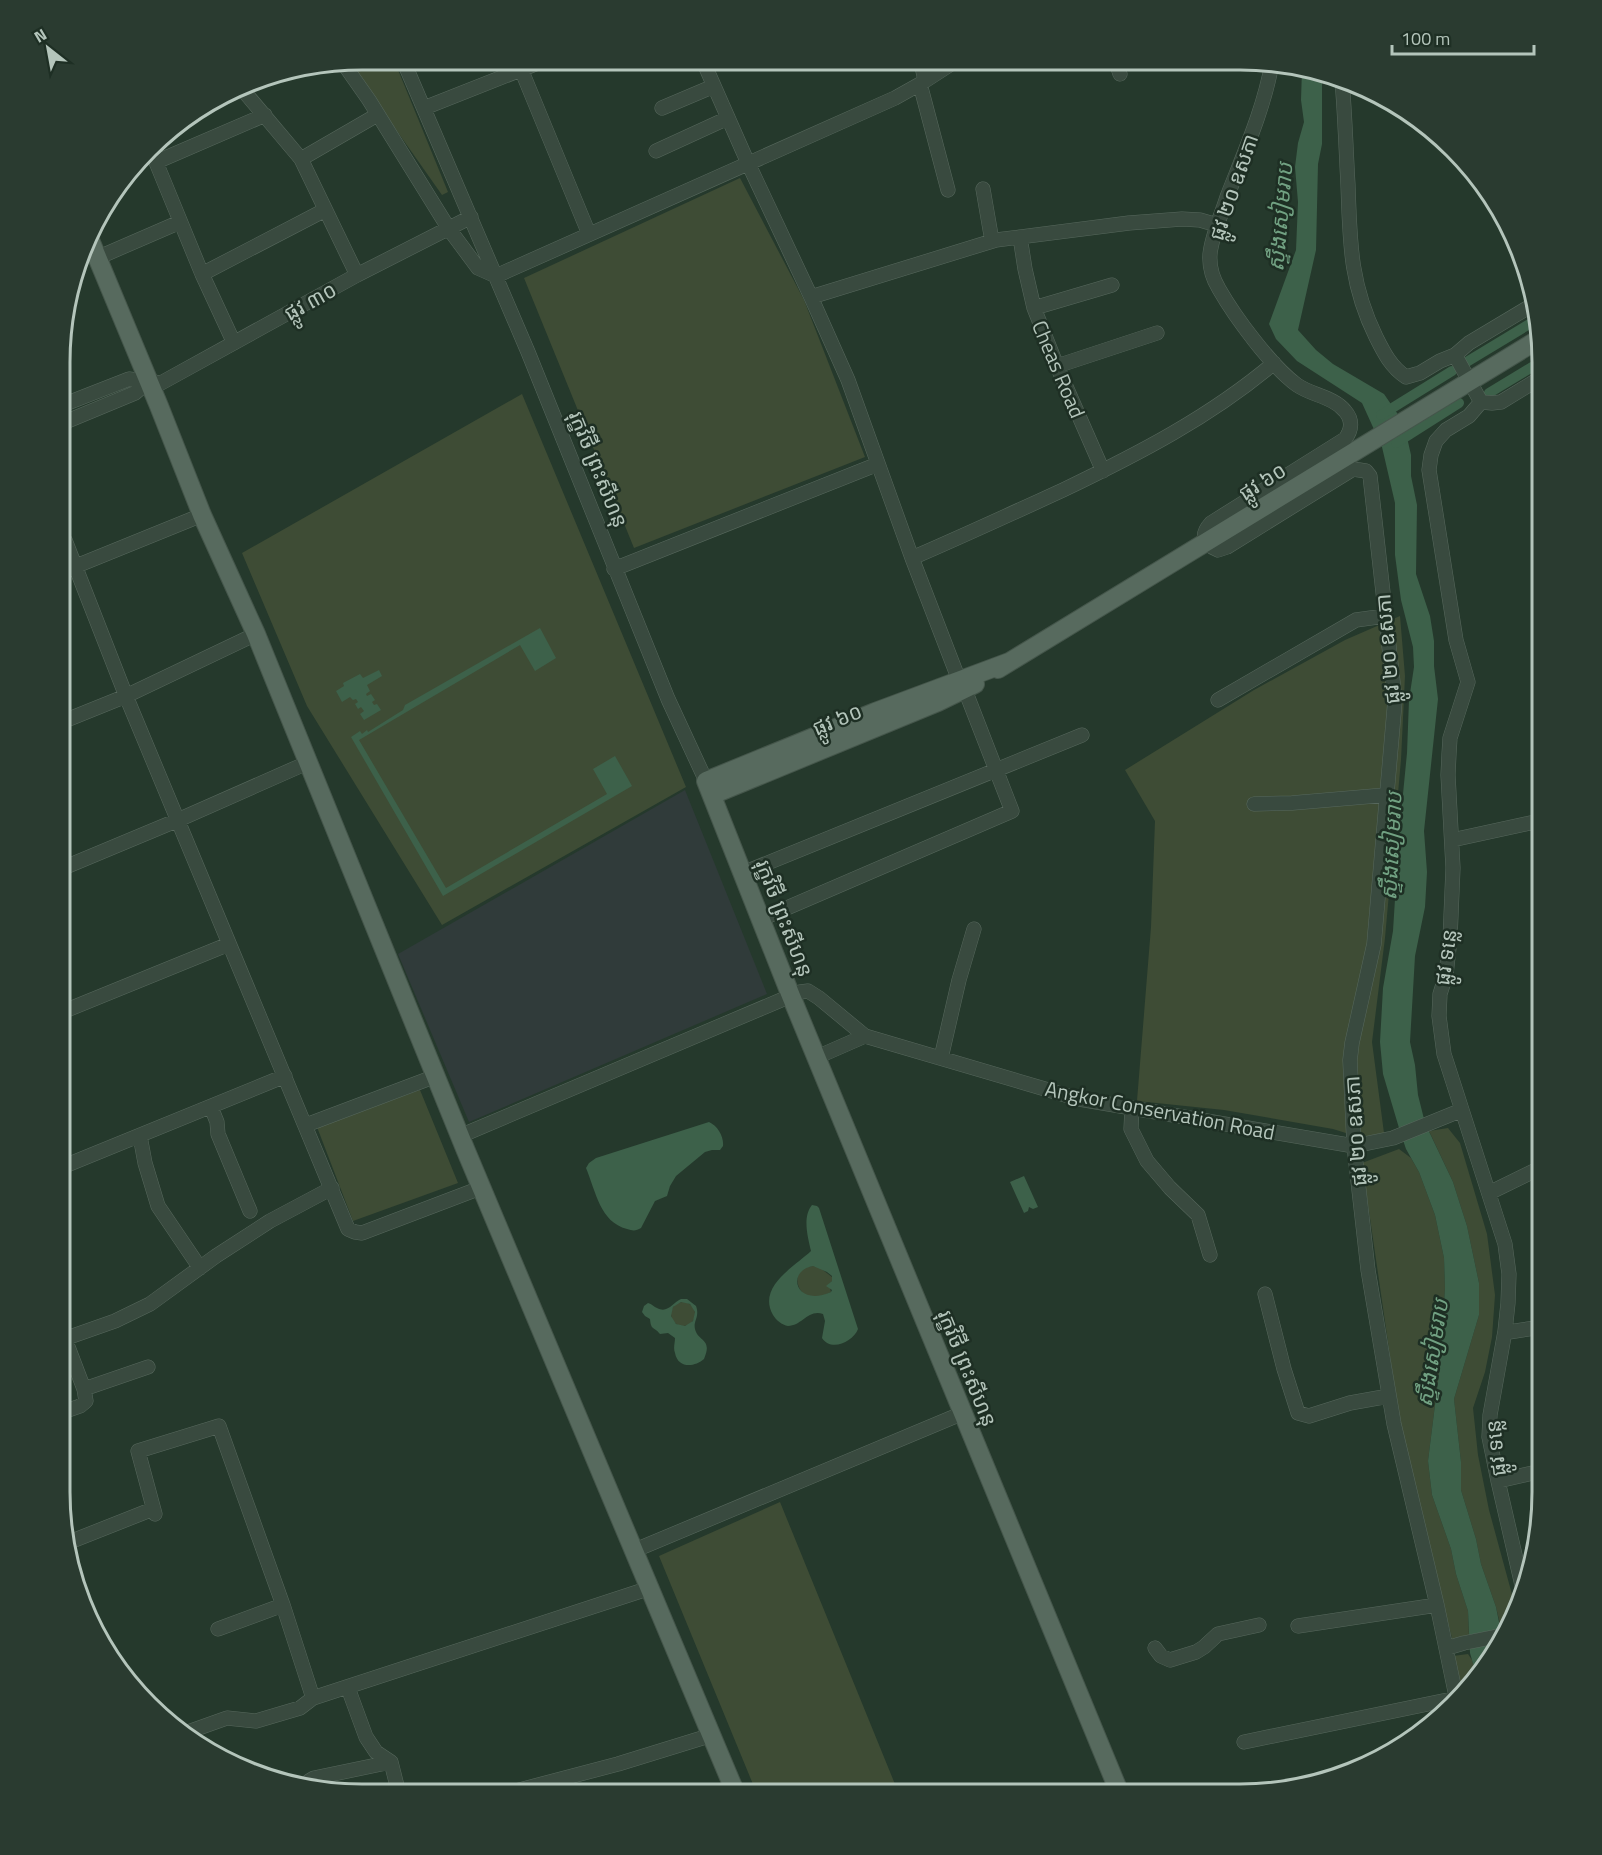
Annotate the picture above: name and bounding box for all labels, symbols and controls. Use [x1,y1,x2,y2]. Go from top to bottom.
north arrow [18,18,78,78]
scale bar [1392,18,1534,56]
text: N [29,22,51,48]
text: 100 m [1401,25,1450,52]
street label: ផ្លូវ ២០ ឧសភា [1200,129,1270,246]
water label: ស្ទឹងសៀមរាប [1258,159,1302,273]
street label: ផ្លូវ ៣០ [278,273,344,332]
street label: Cheas Road [1024,315,1094,423]
street label: រុក្ខវិថី ព្រះសីហនុ [561,406,637,532]
street label: ផ្លូវ ៦០ [1232,454,1295,512]
street label: ផ្លូវ ២០ ឧសភា [1366,592,1412,706]
street label: ផ្លូវ ៦០ [807,695,868,747]
water label: ស្ទឹងសៀមរាប [1371,789,1411,901]
street label: រុក្ខវិថី ព្រះសីហនុ [748,854,822,982]
street label: ផ្លូវ ទន្លេ [1425,927,1469,988]
street label: Angkor Conservation Road [1042,1072,1278,1148]
street label: ផ្លូវ ២០ ឧសភា [1335,1074,1379,1187]
water label: ស្ទឹងសៀមរាប [1407,1295,1458,1409]
street label: រុក្ខវិថី ព្រះសីហនុ [930,1305,1006,1431]
street label: ផ្លូវ ទន្លេ [1476,1418,1518,1478]

